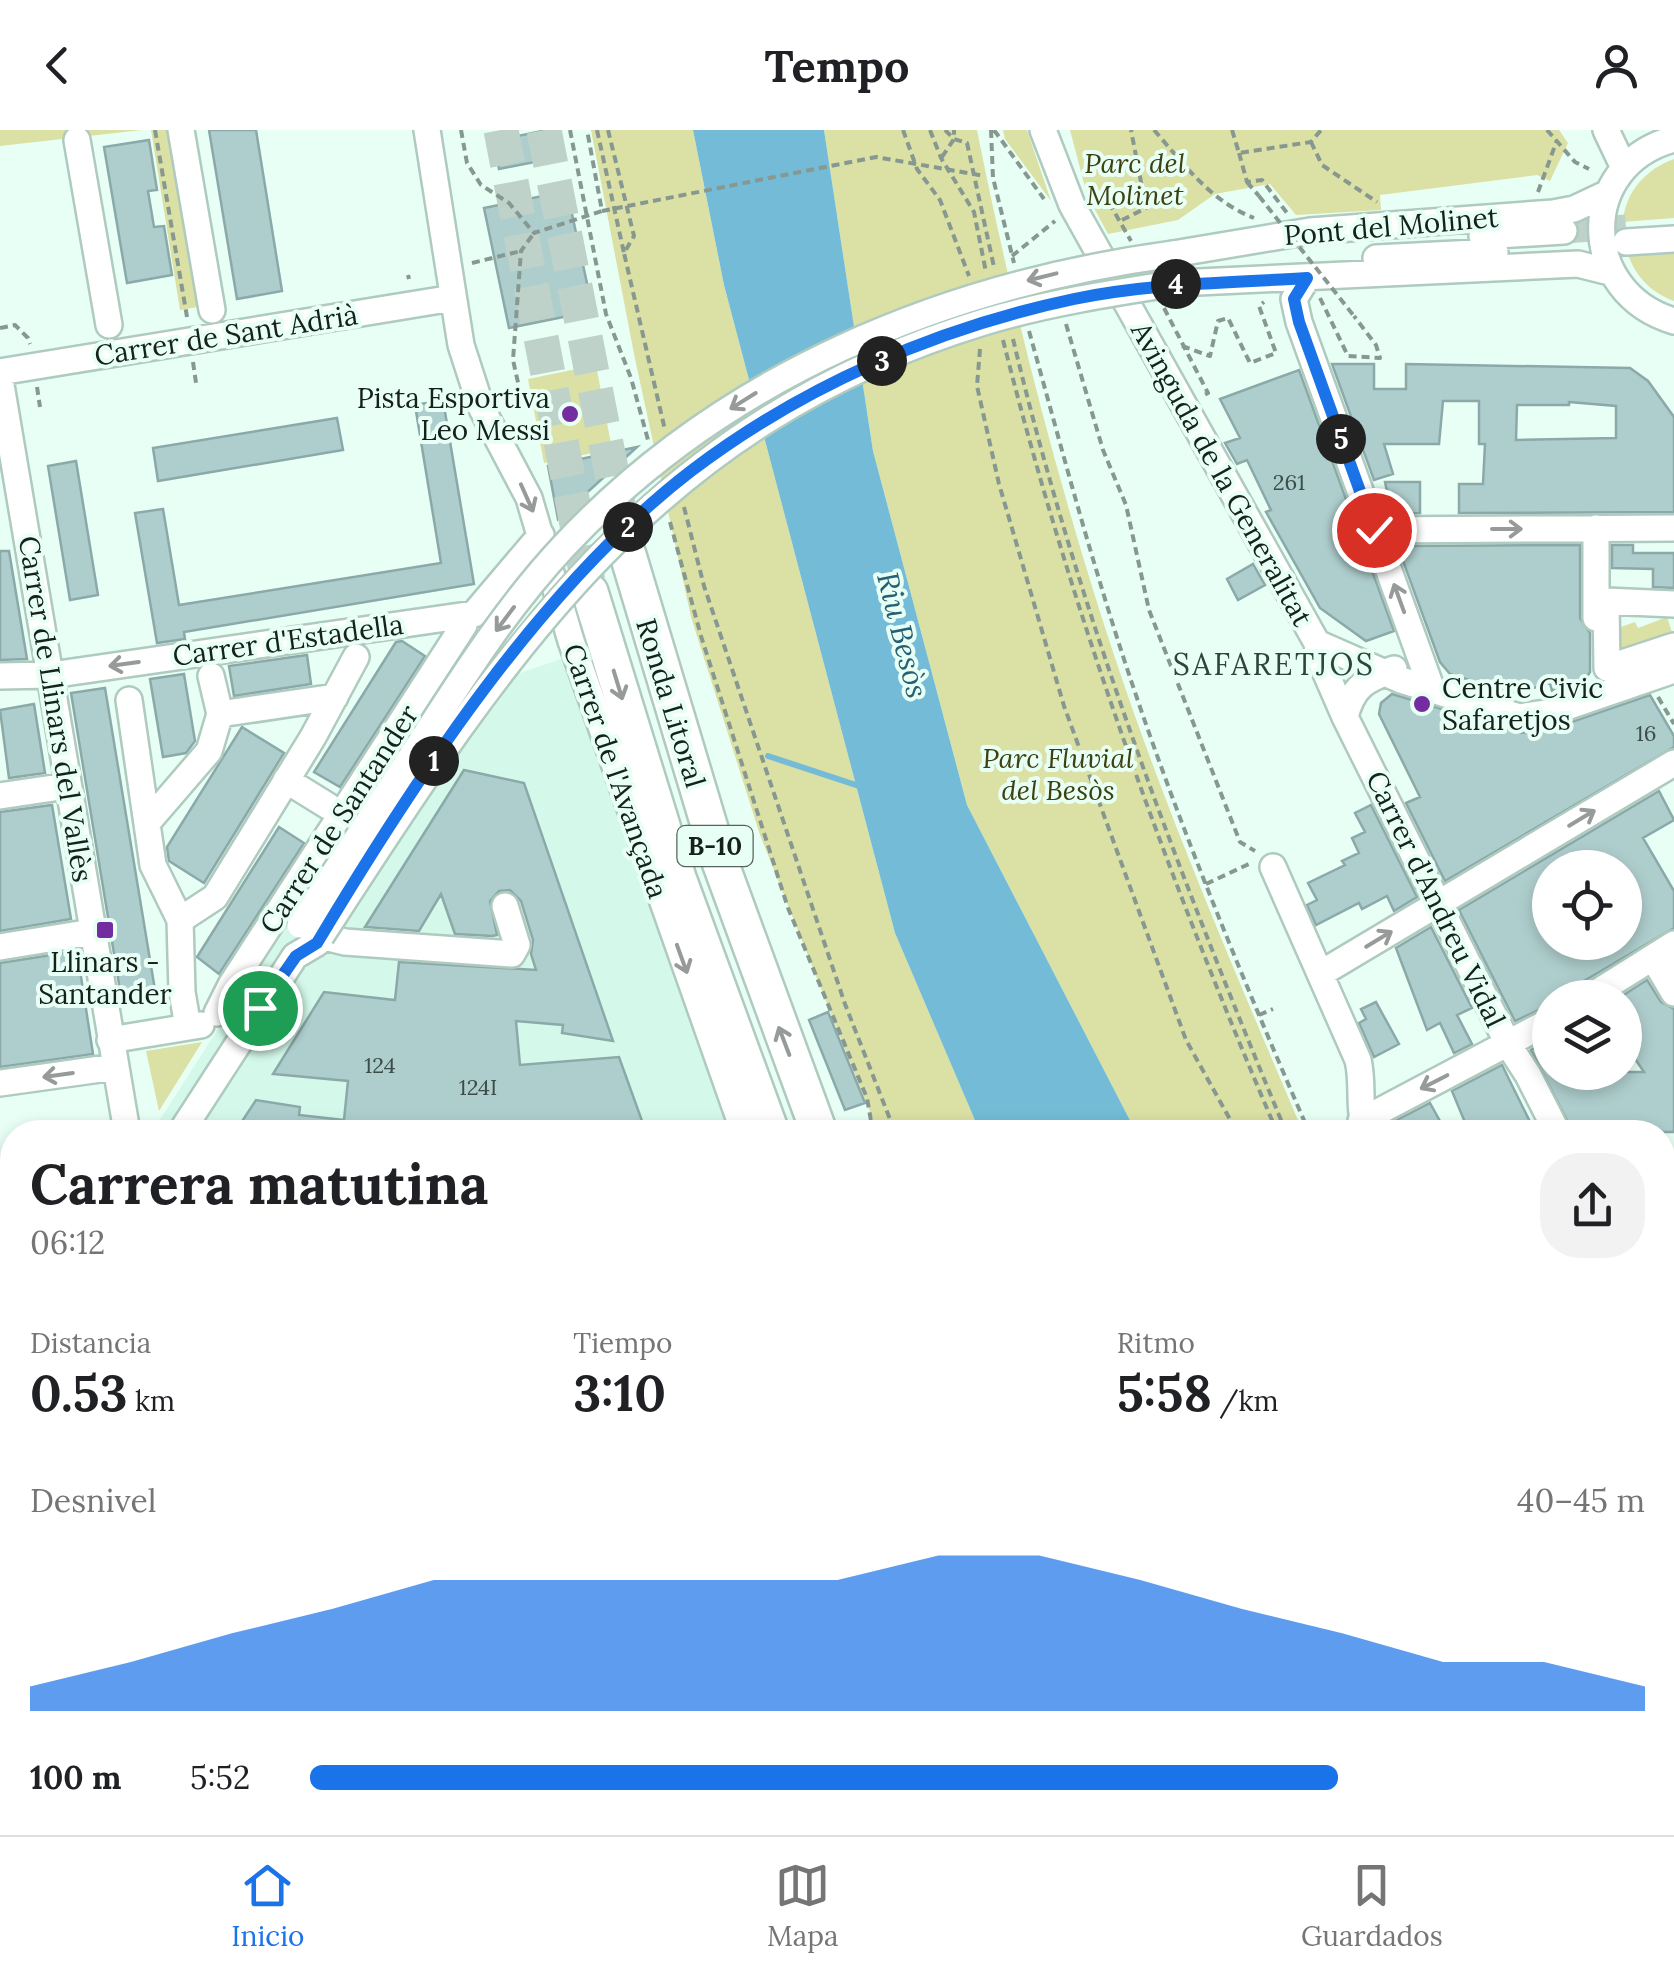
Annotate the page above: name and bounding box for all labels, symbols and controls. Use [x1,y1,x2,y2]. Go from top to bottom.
text: Tempo [765,37,909,94]
icon: back [30,38,85,93]
icon: person [1589,38,1644,93]
park label: Parc del Molinet [1084,145,1186,213]
street label: Pont del Molinet [1282,199,1500,253]
pin: 4 [1151,259,1201,309]
text: 4 [1168,266,1184,302]
one-way arrow [1027,268,1058,287]
street label: Carrer de Sant Adrià [92,296,360,374]
street label: Avinguda de la Generalitat [1123,315,1321,633]
pin: 3 [857,336,907,386]
text: 3 [874,343,890,379]
place label: Pista Esportiva Leo Messi [357,380,550,448]
one-way arrow [729,390,758,411]
marker: Pista Esportiva Leo Messi [559,403,581,425]
pin: 5 [1316,414,1366,464]
text: 5 [1333,421,1349,457]
house number: 261 [1273,468,1305,496]
one-way arrow [519,482,537,512]
pin [1332,488,1417,573]
pin: 2 [603,502,653,552]
icon: check [1347,503,1402,558]
text: 2 [621,509,635,545]
one-way arrow [1490,519,1522,538]
street label: Carrer de Llinars del Vallès [11,533,101,885]
water label: Riu Besòs [869,568,937,702]
one-way arrow [1389,584,1407,615]
one-way arrow [495,605,516,632]
street label: Carrer d'Estadella [170,606,406,674]
street label: Ronda Litoral [628,614,714,792]
street label: Carrer de l'Avançada [556,639,676,903]
district label: SAFARETJOS [1173,645,1375,683]
one-way arrow [108,656,141,674]
one-way arrow [610,669,628,701]
place label: Centre Civic Safaretjos [1442,670,1603,738]
marker: Centre Civic Safaretjos [1411,693,1433,715]
street label: Carrer de Santander [252,698,426,940]
house number: 16 [1636,719,1656,747]
pin: 1 [409,736,459,786]
park label: Parc Fluvial del Besòs [982,740,1134,808]
text: 1 [428,743,440,779]
street label: Carrer d'Andreu Vidal [1358,765,1514,1033]
one-way arrow [1567,808,1596,828]
road number: B-10 [678,826,752,866]
map controls [1532,850,1642,1090]
button: locate [1532,850,1642,960]
marker: Llinars - Santander [94,919,116,941]
one-way arrow [1364,929,1393,949]
one-way arrow [674,943,692,974]
place label: Llinars - Santander [38,944,172,1012]
pin [218,966,303,1051]
button: layers [1532,980,1642,1090]
icon: arrive [233,981,288,1036]
one-way arrow [774,1027,792,1057]
house number: 124 [364,1051,396,1079]
one-way arrow [42,1066,74,1085]
house number: 124I [459,1073,497,1101]
one-way arrow [1420,1073,1450,1092]
text: Carrera matutina [30,1149,488,1219]
button: share [1540,1153,1645,1258]
text: 06:12 [30,1222,105,1263]
text: Distancia [30,1325,151,1361]
text: Tiempo [573,1325,672,1361]
text: Ritmo [1117,1325,1195,1361]
text: 0.53 [30,1361,128,1425]
text: 3:10 [573,1361,666,1425]
text: 5:58 [1117,1361,1212,1425]
text: km [128,1383,175,1419]
text: /km [1212,1383,1279,1419]
text: Desnivel [30,1480,156,1521]
text: 40–45 m [1517,1480,1645,1521]
text: 100 m [30,1757,122,1798]
text: 5:52 [190,1757,250,1798]
tab: Inicio [231,1858,304,1954]
tab: Mapa [767,1858,838,1954]
tab: Guardados [1301,1858,1443,1954]

